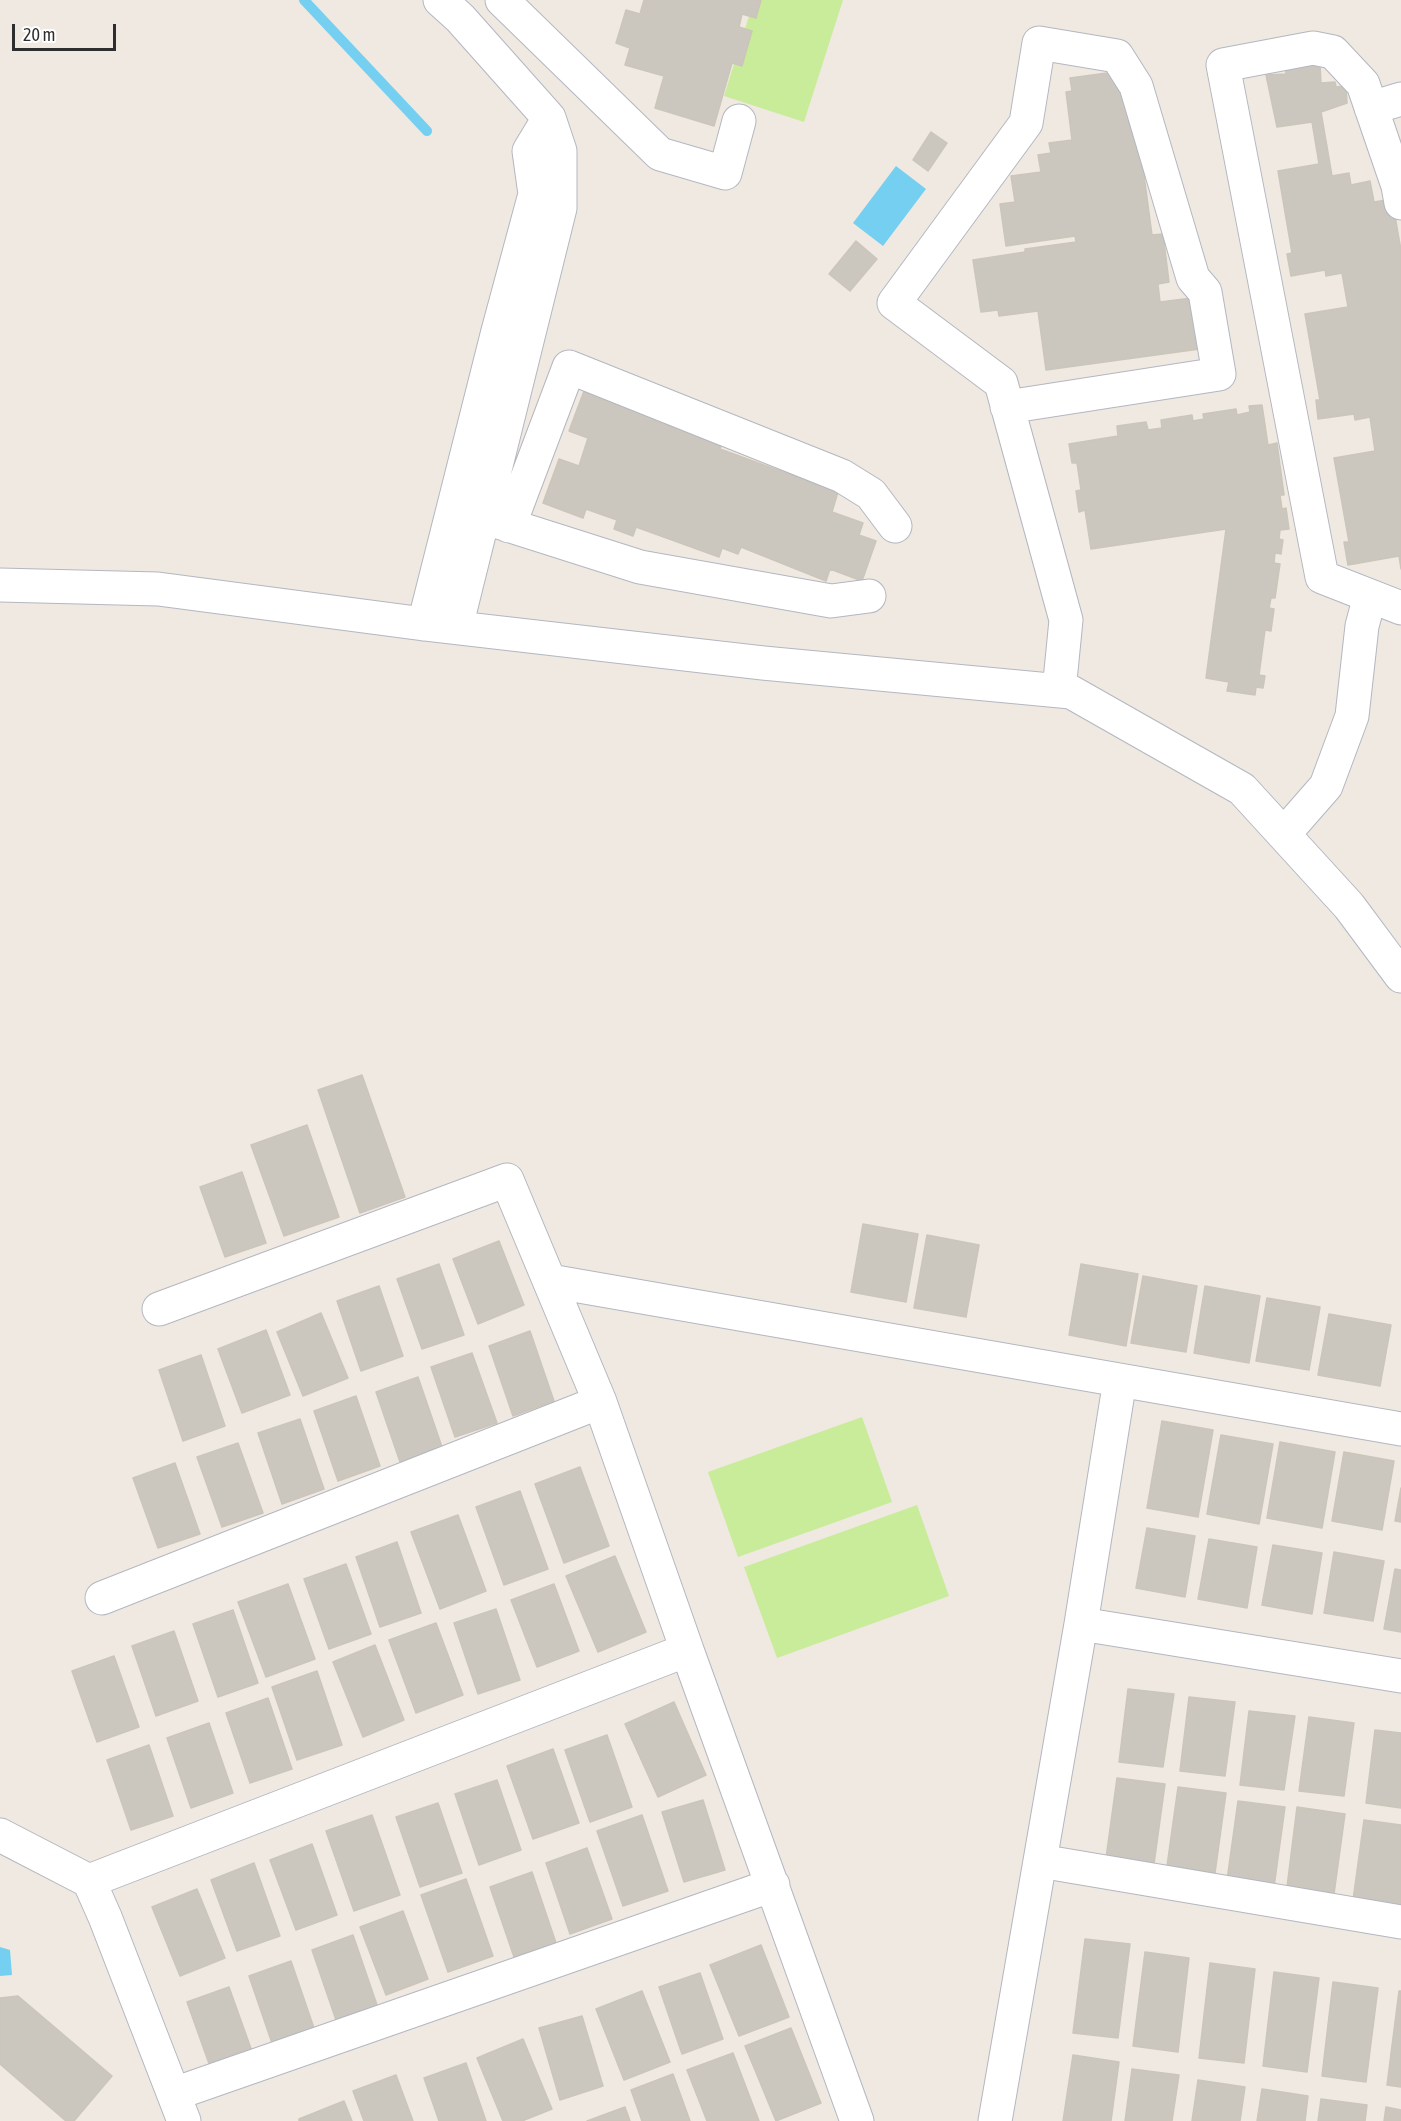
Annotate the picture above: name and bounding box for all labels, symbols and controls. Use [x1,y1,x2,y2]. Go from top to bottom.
scale bar [15,12,118,50]
text: 20 m [23,24,55,45]

